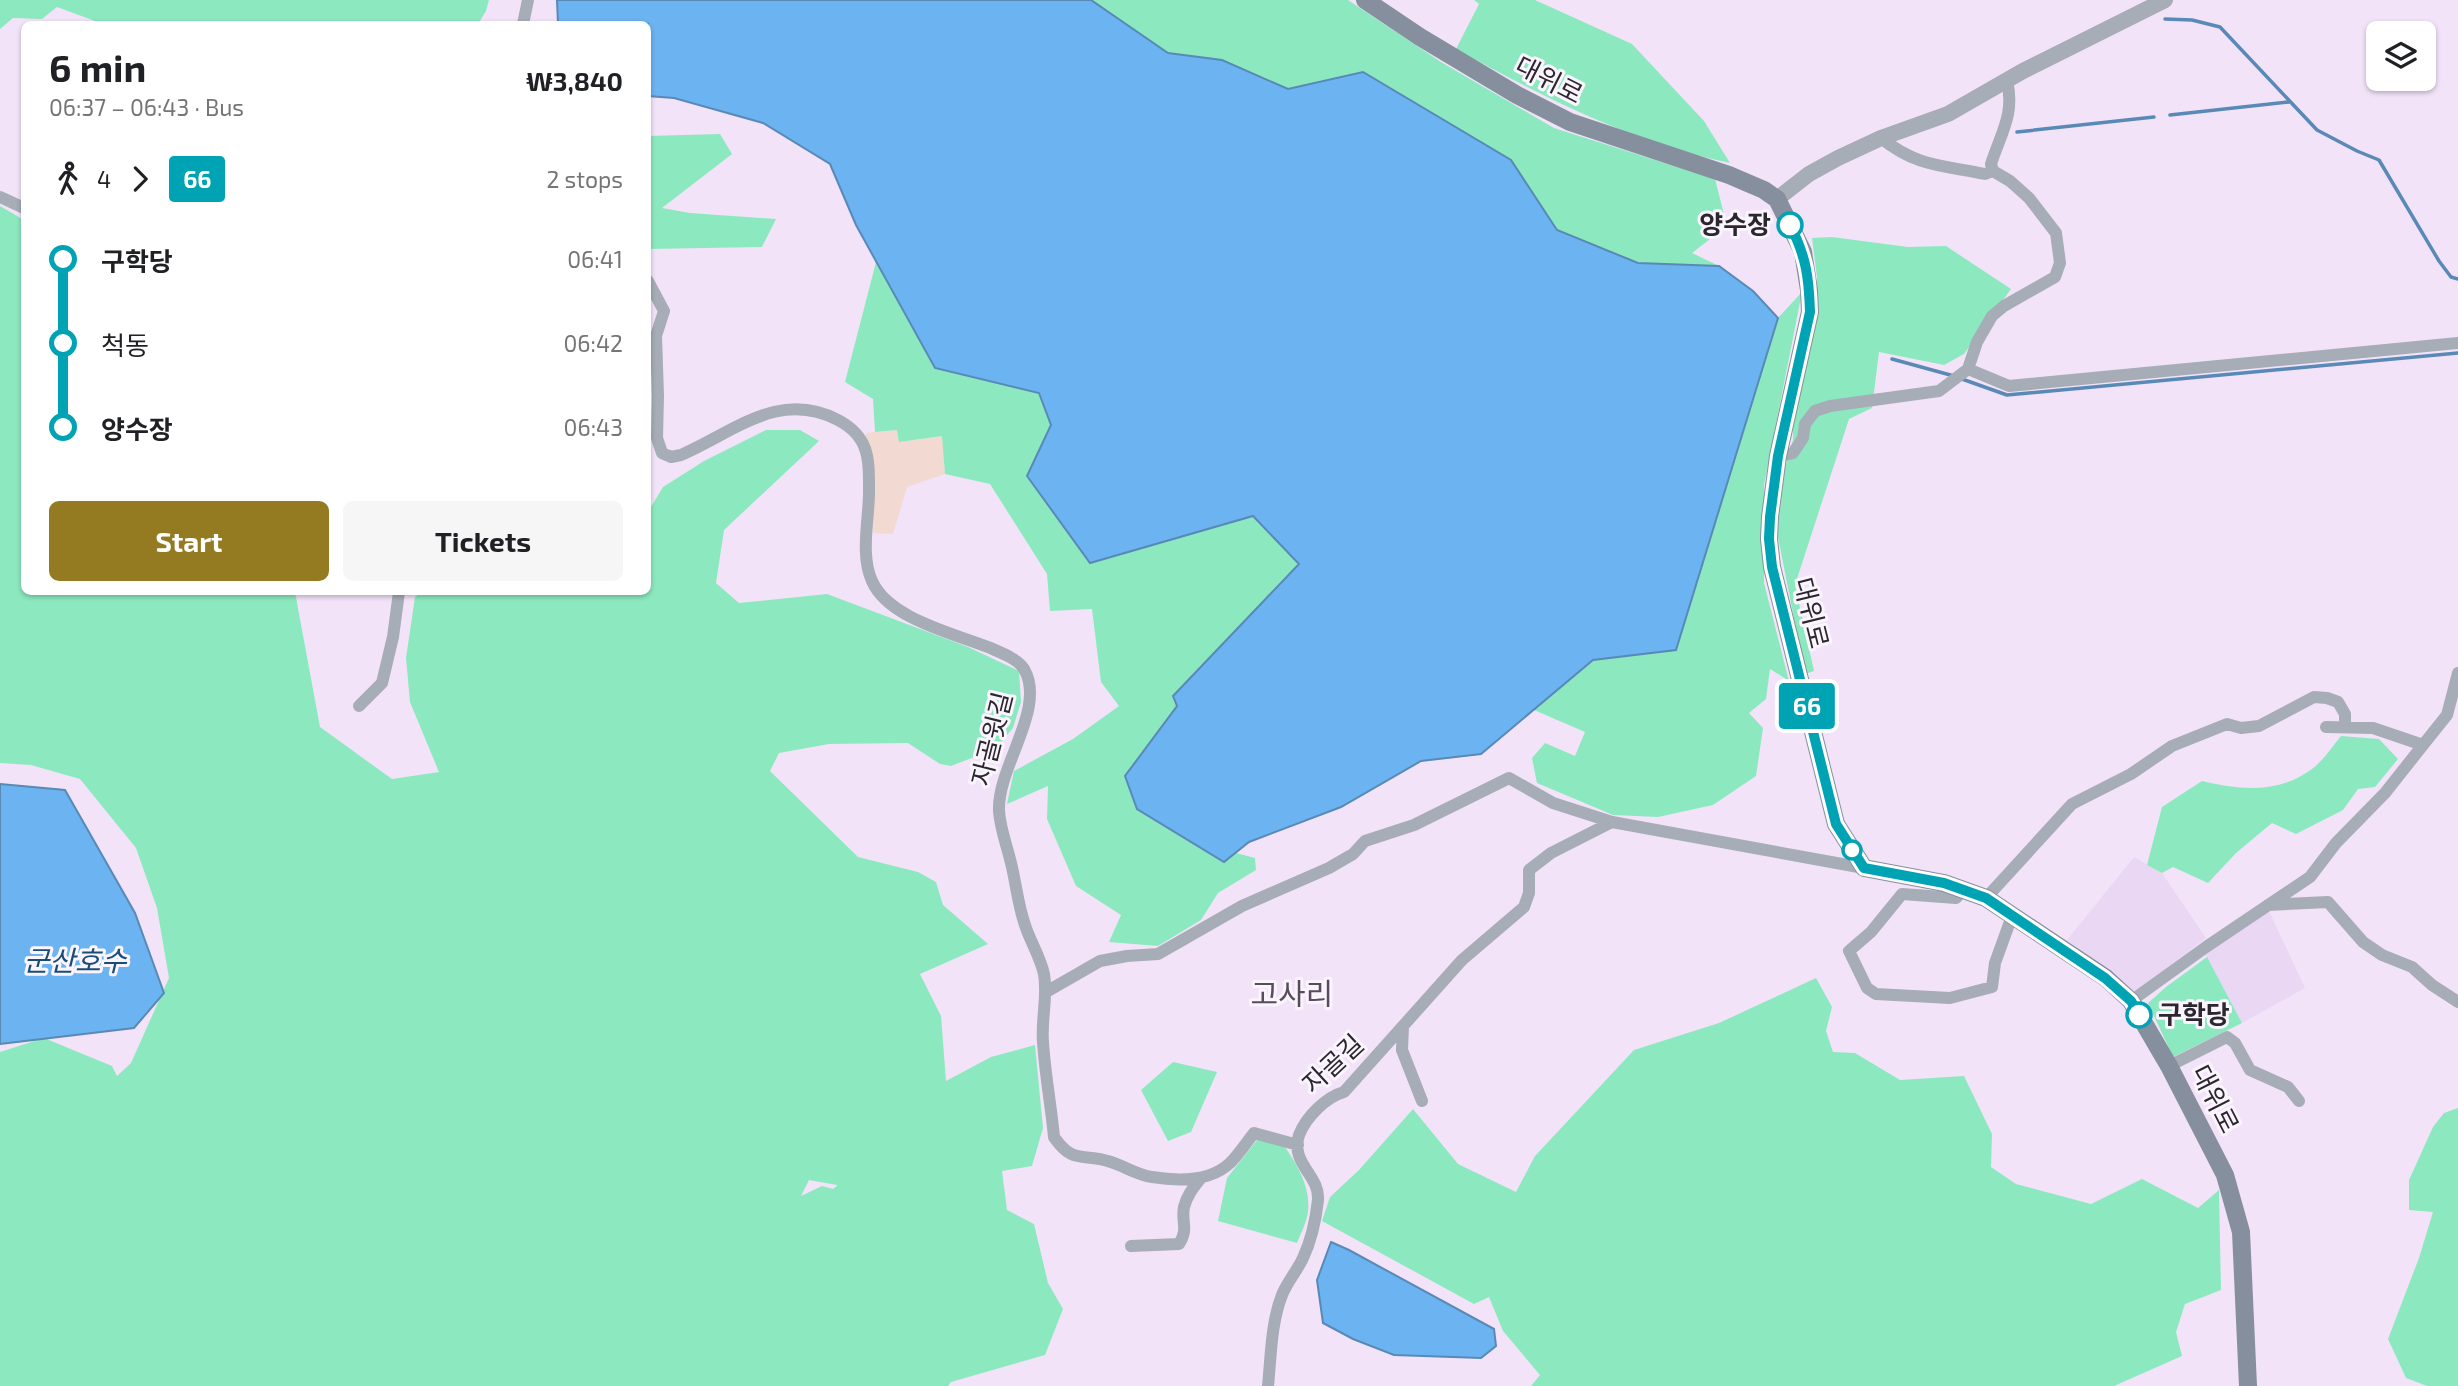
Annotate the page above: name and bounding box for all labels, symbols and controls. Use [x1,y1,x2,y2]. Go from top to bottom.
map controls [2366,21,2436,91]
button: layers [2366,21,2436,91]
text: 6 min [49,44,146,90]
street label: 대위로 [1511,49,1589,109]
text: ₩3,840 [526,65,623,96]
text: 06:37 – 06:43 · Bus [49,93,244,121]
icon: walk [49,160,87,198]
icon: forward [121,160,159,198]
text: 66 [183,164,211,193]
text: 4 [97,165,111,193]
text: 2 stops [546,165,623,193]
place label: 양수장 [1699,208,1771,239]
marker: 양수장 [1777,212,1803,238]
text: 구학당 [101,245,173,276]
text: 06:41 [567,245,623,273]
text: 척동 [101,329,149,360]
text: 06:42 [563,329,623,357]
text: 양수장 [101,413,173,444]
text: 06:43 [564,413,623,441]
button: Start [49,501,329,581]
button: Tickets [343,501,623,581]
street label: 대위로 [1789,574,1836,651]
line badge: 66 [1776,683,1839,729]
street label: 자골윗길 [964,688,1017,789]
text: 66 [1793,691,1821,720]
unlabelled marker [1842,840,1862,860]
water label: 군산호수 [23,943,128,977]
district label: 고사리 [1251,975,1333,1011]
place label: 구학당 [2158,998,2230,1029]
marker: 구학당 [2126,1002,2152,1028]
street label: 자골길 [1295,1027,1369,1099]
street label: 대위로 [2186,1059,2246,1137]

